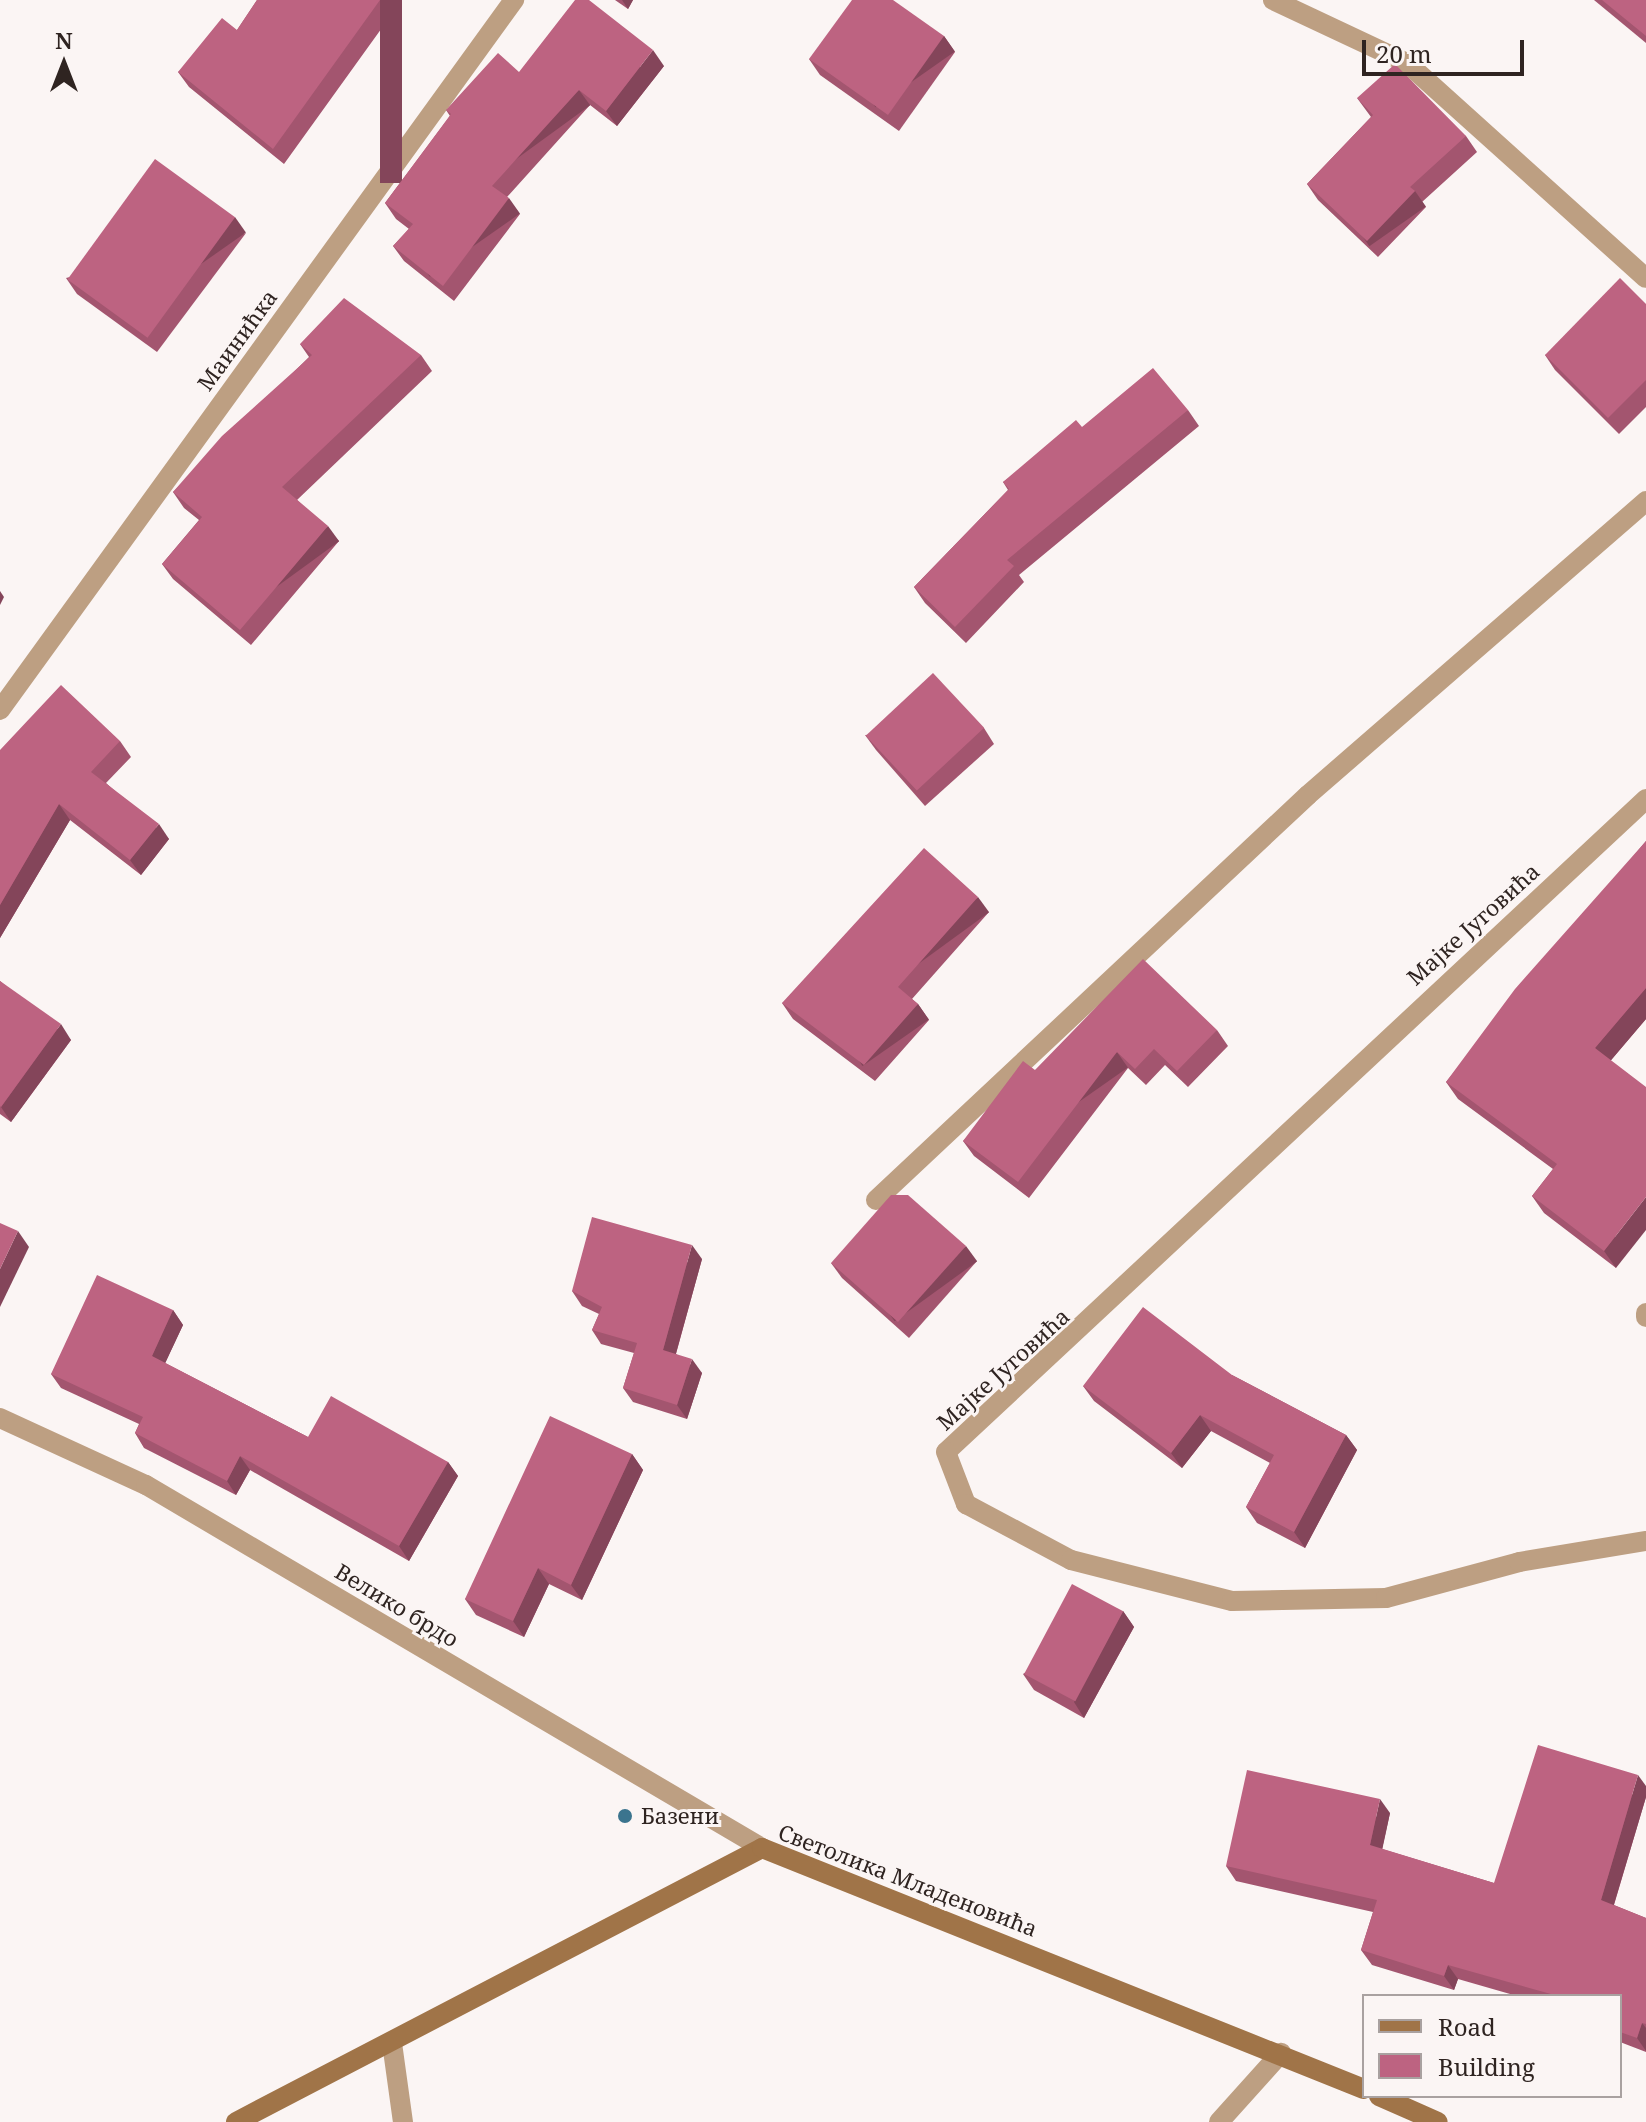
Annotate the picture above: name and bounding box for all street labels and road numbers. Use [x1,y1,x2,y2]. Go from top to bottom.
street label: Маинићка [192,284,282,396]
street label: Мајке Југовића [1401,858,1545,990]
street label: Мајке Југовића [931,1303,1075,1435]
street label: Велико брдо [331,1558,463,1652]
street label: Светолика Младеновића [775,1818,1041,1942]

